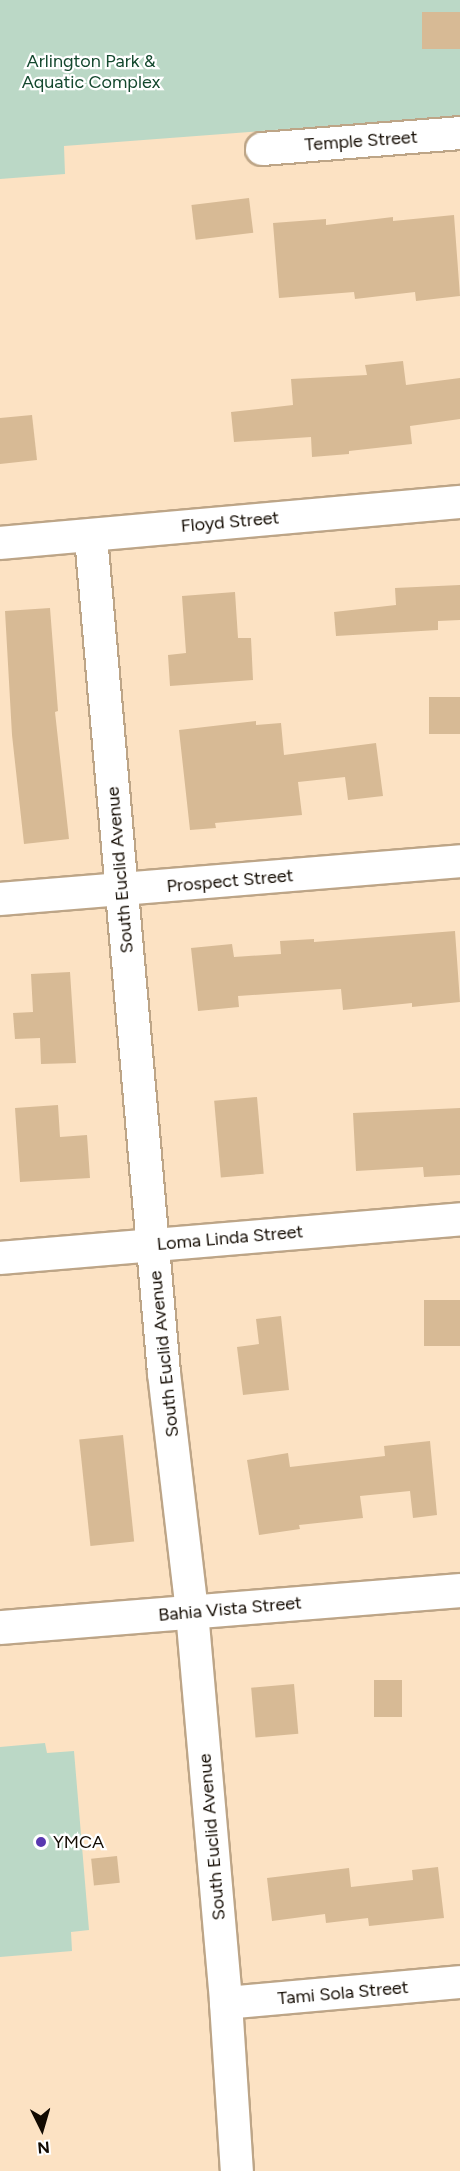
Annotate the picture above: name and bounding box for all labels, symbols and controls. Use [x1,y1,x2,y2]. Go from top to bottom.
park label: Arlington Park & Aquatic Complex [22,51,160,94]
street label: Temple Street [304,126,418,156]
street label: Floyd Street [180,507,280,537]
street label: South Euclid Avenue [102,786,138,954]
street label: Prospect Street [166,865,294,897]
street label: Loma Linda Street [156,1221,304,1255]
street label: South Euclid Avenue [145,1270,183,1438]
street label: Bahia Vista Street [157,1592,303,1626]
street label: South Euclid Avenue [194,1753,230,1921]
place label: YMCA [53,1831,104,1853]
marker: YMCA [34,1835,48,1849]
street label: Tami Sola Street [277,1977,409,2009]
north arrow [12,2099,72,2159]
text: N [37,2137,51,2157]

